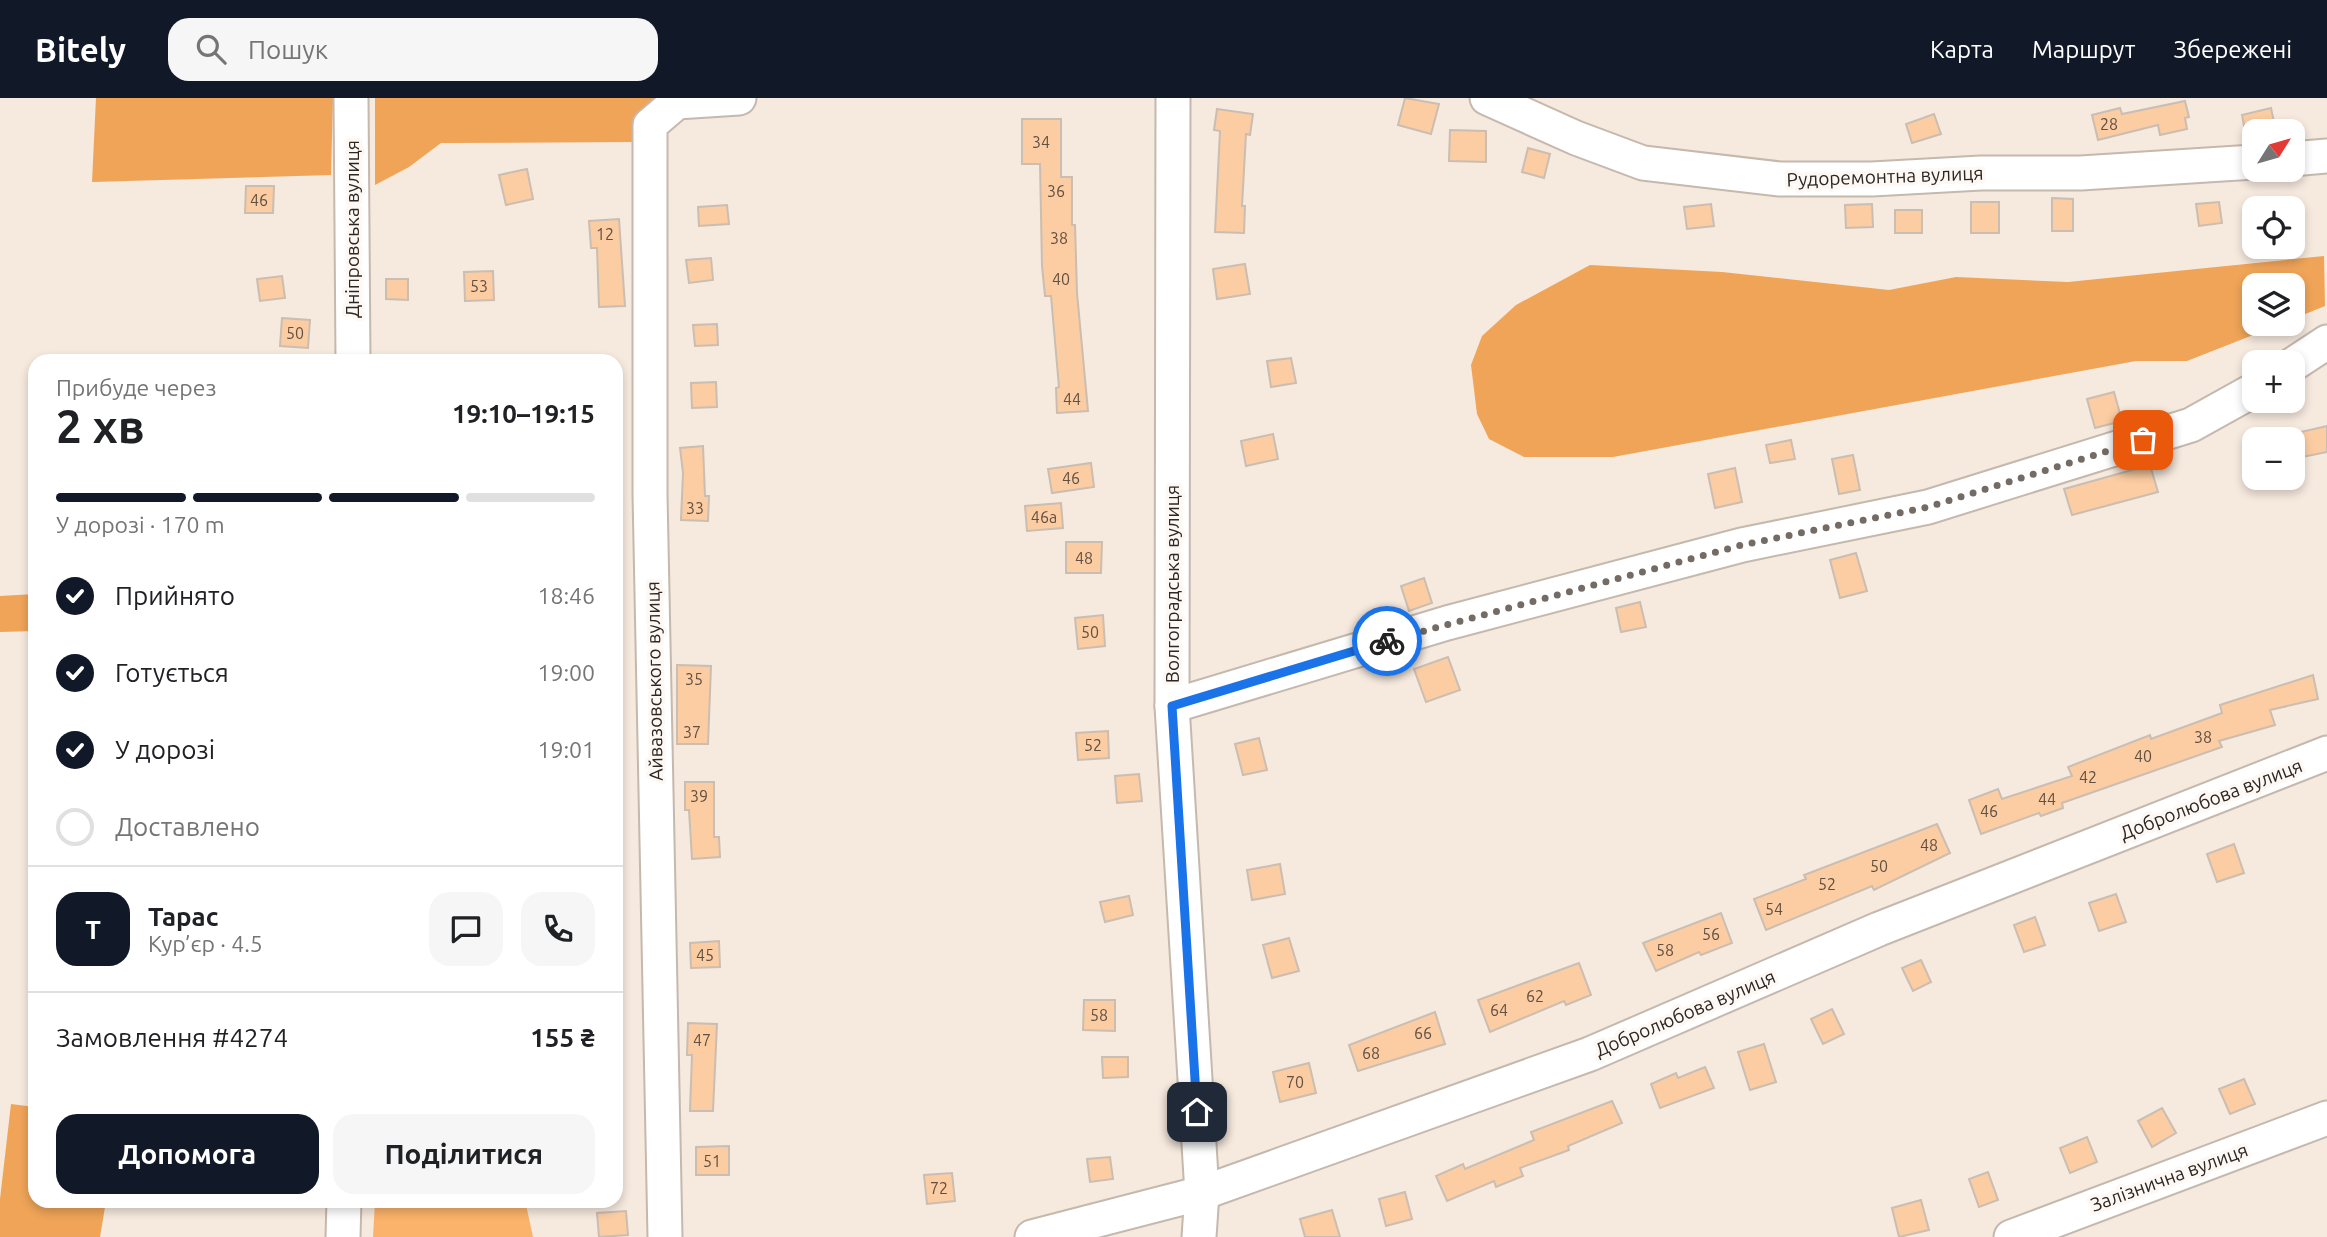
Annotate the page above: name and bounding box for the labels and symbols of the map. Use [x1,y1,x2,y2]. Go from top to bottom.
house number: 28 [2100,115,2118,133]
north arrow [2242,119,2305,182]
house number: 34 [1032,133,1050,151]
street label: Дніпровська вулиця [341,140,363,318]
street label: Рудоремонтна вулиця [1786,162,1984,190]
house number: 36 [1047,182,1065,200]
house number: 46 [250,191,268,209]
house number: 12 [596,225,614,243]
house number: 38 [1050,229,1068,247]
house number: 40 [1052,270,1070,288]
house number: 53 [470,277,488,295]
house number: 50 [286,324,304,342]
house number: 44 [1063,390,1081,408]
pin [2113,410,2173,470]
house number: 46 [1062,469,1080,487]
street label: Волгоградська вулиця [1161,485,1183,683]
house number: 33 [686,499,704,517]
house number: 46а [1031,508,1057,526]
house number: 48 [1075,549,1093,567]
street label: Айвазовського вулиця [641,581,667,781]
courier [1352,606,1422,676]
house number: 50 [1081,623,1099,641]
house number: 35 [685,670,703,688]
house number: 37 [683,723,701,741]
house number: 38 [2194,728,2212,746]
house number: 52 [1084,736,1102,754]
house number: 40 [2134,747,2152,765]
street label: Добролюбова вулиця [2117,754,2305,844]
house number: 42 [2079,768,2097,786]
house number: 39 [690,787,708,805]
house number: 44 [2038,790,2056,808]
house number: 46 [1980,802,1998,820]
house number: 48 [1920,836,1938,854]
house number: 50 [1870,857,1888,875]
house number: 52 [1818,875,1836,893]
house number: 54 [1765,900,1783,918]
house number: 56 [1702,925,1720,943]
house number: 58 [1656,941,1674,959]
house number: 45 [696,946,714,964]
street label: Добролюбова вулиця [1592,965,1778,1061]
house number: 62 [1526,987,1544,1005]
house number: 64 [1490,1001,1508,1019]
house number: 58 [1090,1006,1108,1024]
house number: 66 [1414,1024,1432,1042]
house number: 47 [693,1031,711,1049]
house number: 68 [1362,1044,1380,1062]
house number: 70 [1286,1073,1304,1091]
pin [1167,1082,1227,1142]
street label: Залізнична вулиця [2087,1138,2251,1216]
house number: 51 [703,1152,721,1170]
house number: 72 [930,1179,948,1197]

